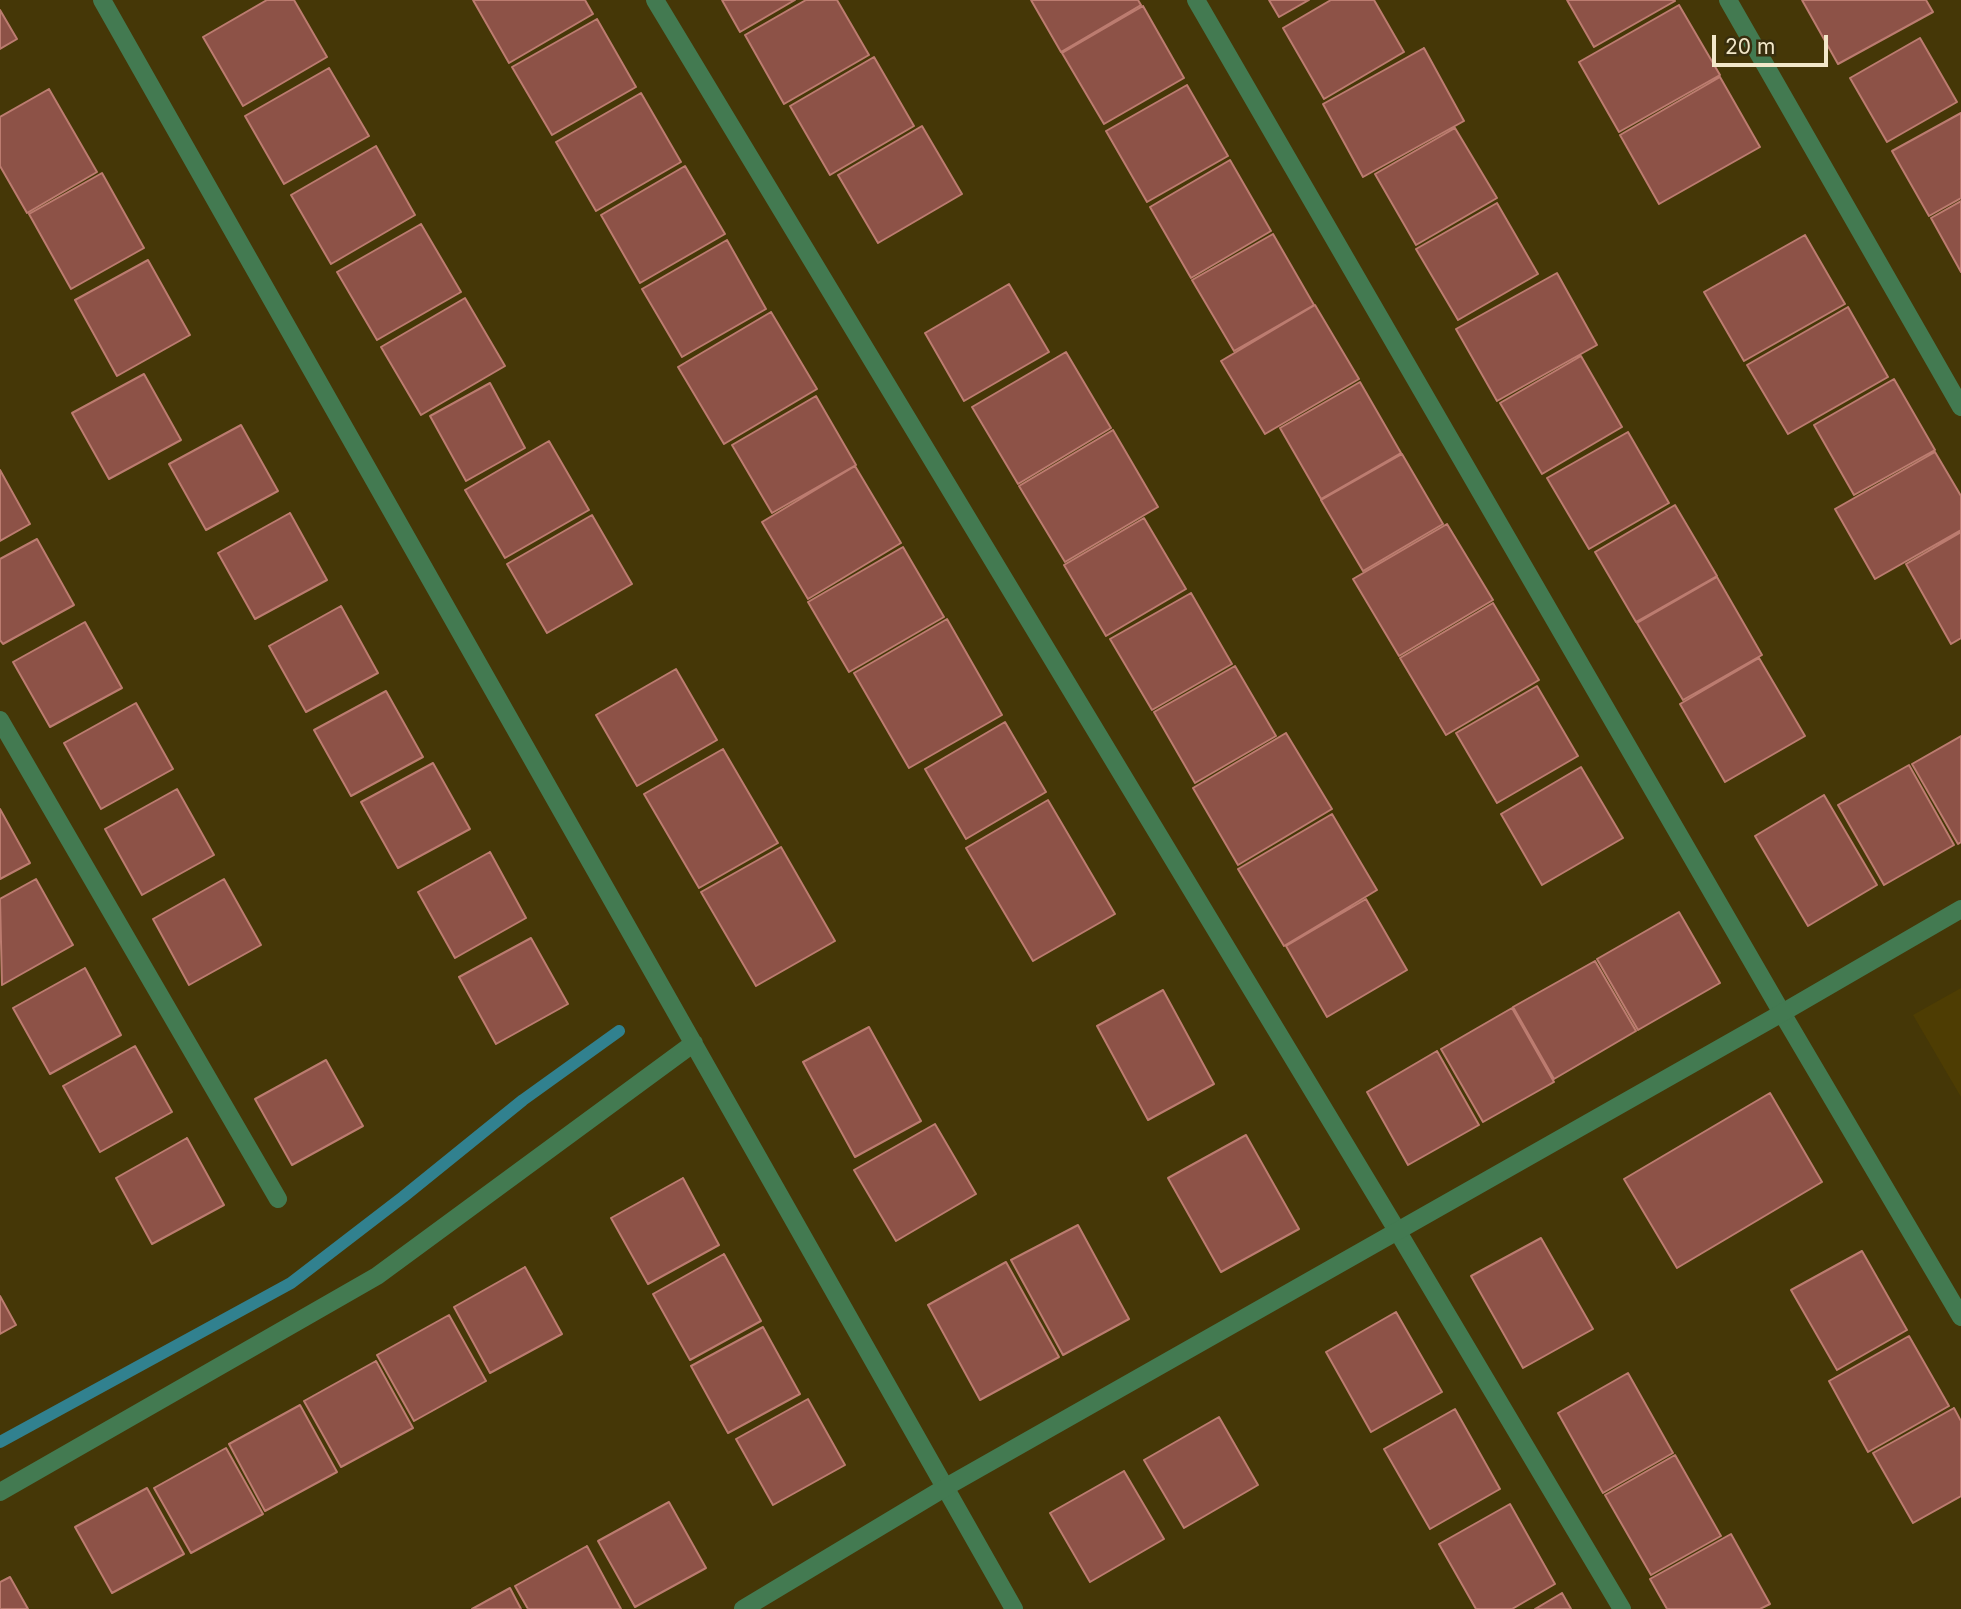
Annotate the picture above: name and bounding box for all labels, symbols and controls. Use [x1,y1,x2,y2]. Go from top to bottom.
scale bar [1716,21,1832,65]
text: 20 m [1725,34,1775,59]

